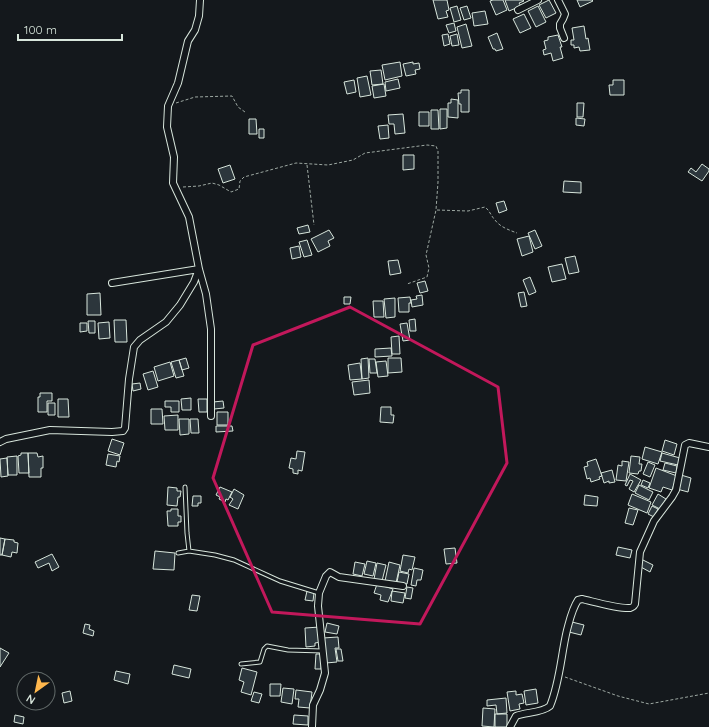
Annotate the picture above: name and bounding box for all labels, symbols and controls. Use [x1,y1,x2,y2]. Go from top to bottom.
scale bar [18,16,122,42]
text: 100 m [24,22,57,37]
north arrow [16,671,56,711]
text: N [23,691,38,707]

